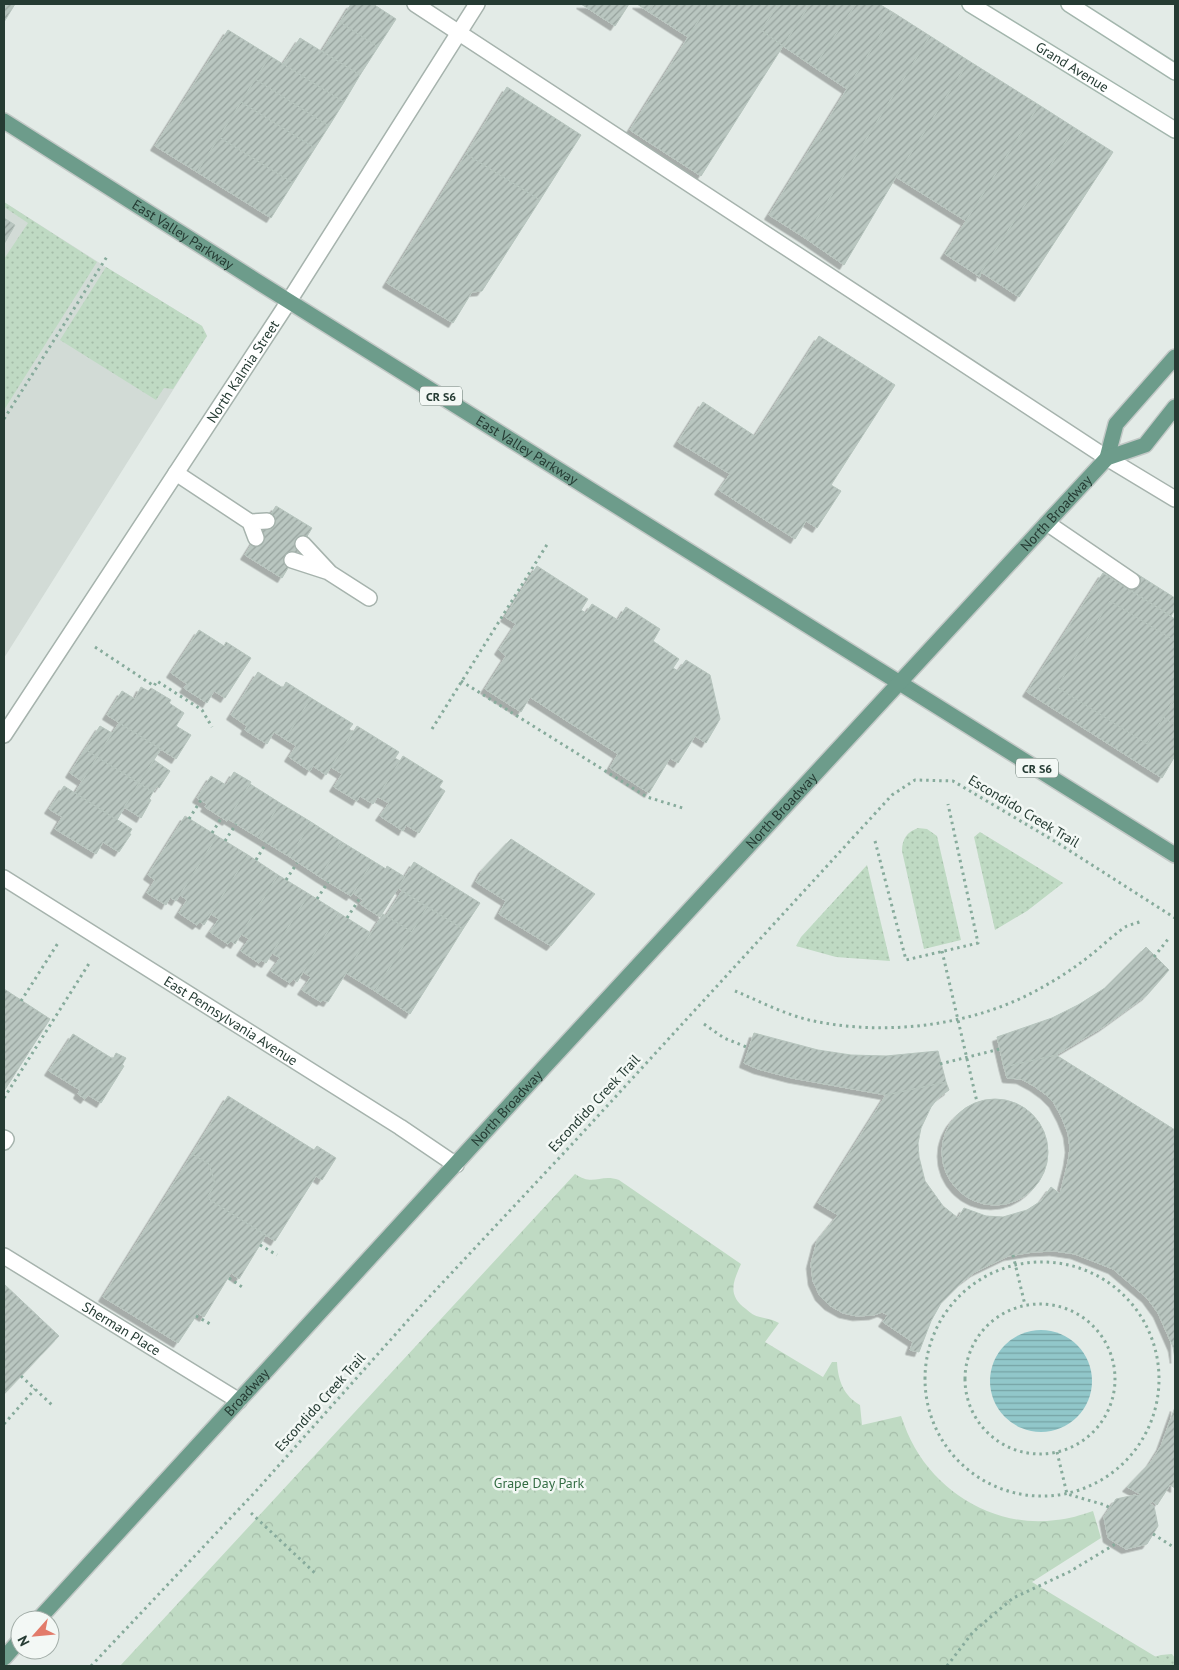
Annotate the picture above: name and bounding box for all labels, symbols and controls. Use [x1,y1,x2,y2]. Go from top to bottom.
street label: Grand Avenue [1032,38,1112,96]
street label: East Valley Parkway [129,196,238,274]
street label: North Kalmia Street [203,316,283,426]
road number: CR S6 [420,386,462,406]
street label: East Valley Parkway [473,411,582,489]
street label: North Broadway [1017,471,1096,555]
road number: CR S6 [1016,758,1058,778]
street label: North Broadway [742,768,821,852]
street label: Escondido Creek Trail [965,771,1083,851]
street label: East Pennsylvania Avenue [161,972,301,1069]
street label: Escondido Creek Trail [544,1051,644,1155]
street label: North Broadway [467,1066,546,1150]
street label: Sherman Place [79,1298,164,1359]
street label: Escondido Creek Trail [271,1349,369,1455]
street label: Broadway [220,1364,273,1420]
park label: Grape Day Park [494,1474,584,1492]
north arrow [10,1610,60,1660]
text: N [13,1633,34,1649]

